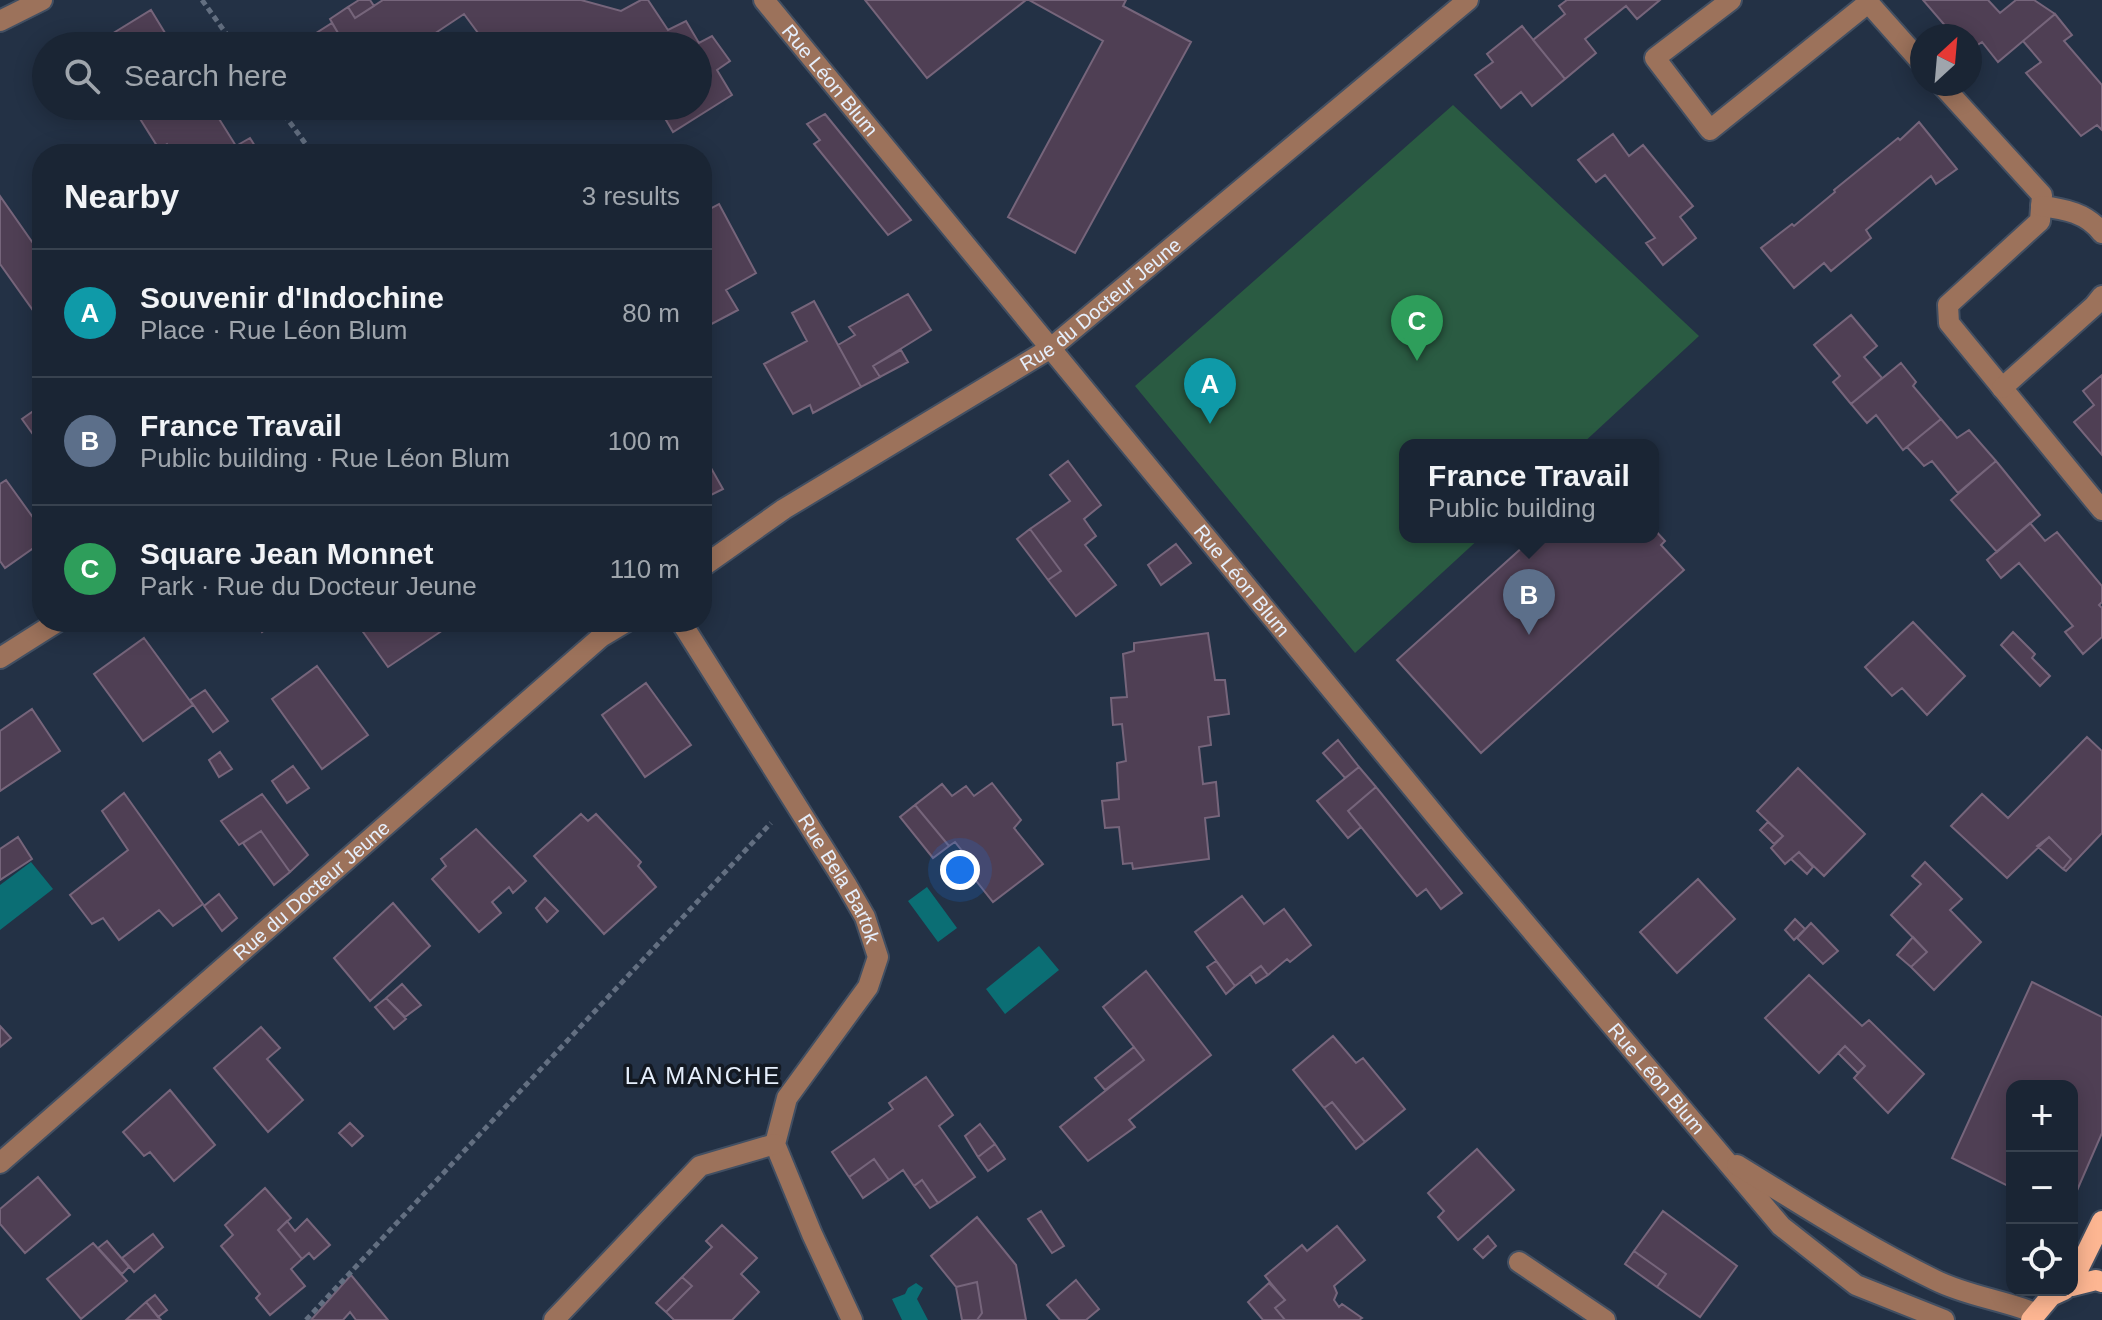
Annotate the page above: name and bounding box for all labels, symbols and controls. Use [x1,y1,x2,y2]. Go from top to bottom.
street label: Rue Léon Blum [778,20,882,141]
north arrow [1910,24,1982,96]
search box [32,32,712,120]
icon: search [60,54,104,98]
text: Search here [124,59,287,92]
text: Nearby [64,177,179,215]
text: 3 results [582,181,680,211]
street label: Rue du Docteur Jeune [1016,233,1185,375]
text: Souvenir d'Indochine [140,281,444,314]
pin: C [1391,295,1443,361]
text: A [81,298,99,328]
text: 80 m [622,298,680,328]
text: Place · Rue Léon Blum [140,315,407,345]
pin: A [1184,358,1236,424]
text: France Travail [140,409,342,442]
text: B [81,426,99,456]
text: 100 m [608,426,680,456]
popup [1399,439,1659,543]
text: Public building · Rue Léon Blum [140,443,510,473]
text: France Travail [1428,459,1630,492]
text: Public building [1428,493,1596,523]
street label: Rue Léon Blum [1190,520,1294,641]
text: Square Jean Monnet [140,537,433,570]
text: C [81,554,99,584]
text: 110 m [610,554,680,584]
pin: B [1503,569,1555,635]
text: Park · Rue du Docteur Jeune [140,571,477,601]
street label: Rue Bela Bartok [794,810,884,947]
street label: Rue du Docteur Jeune [229,816,394,965]
your location [940,850,980,890]
street label: Rue Léon Blum [1604,1019,1709,1138]
district label: LA MANCHE [625,1062,781,1089]
map controls [2006,1080,2078,1296]
button: + [2006,1080,2078,1152]
button: − [2006,1152,2078,1224]
button: locate [2006,1224,2078,1296]

